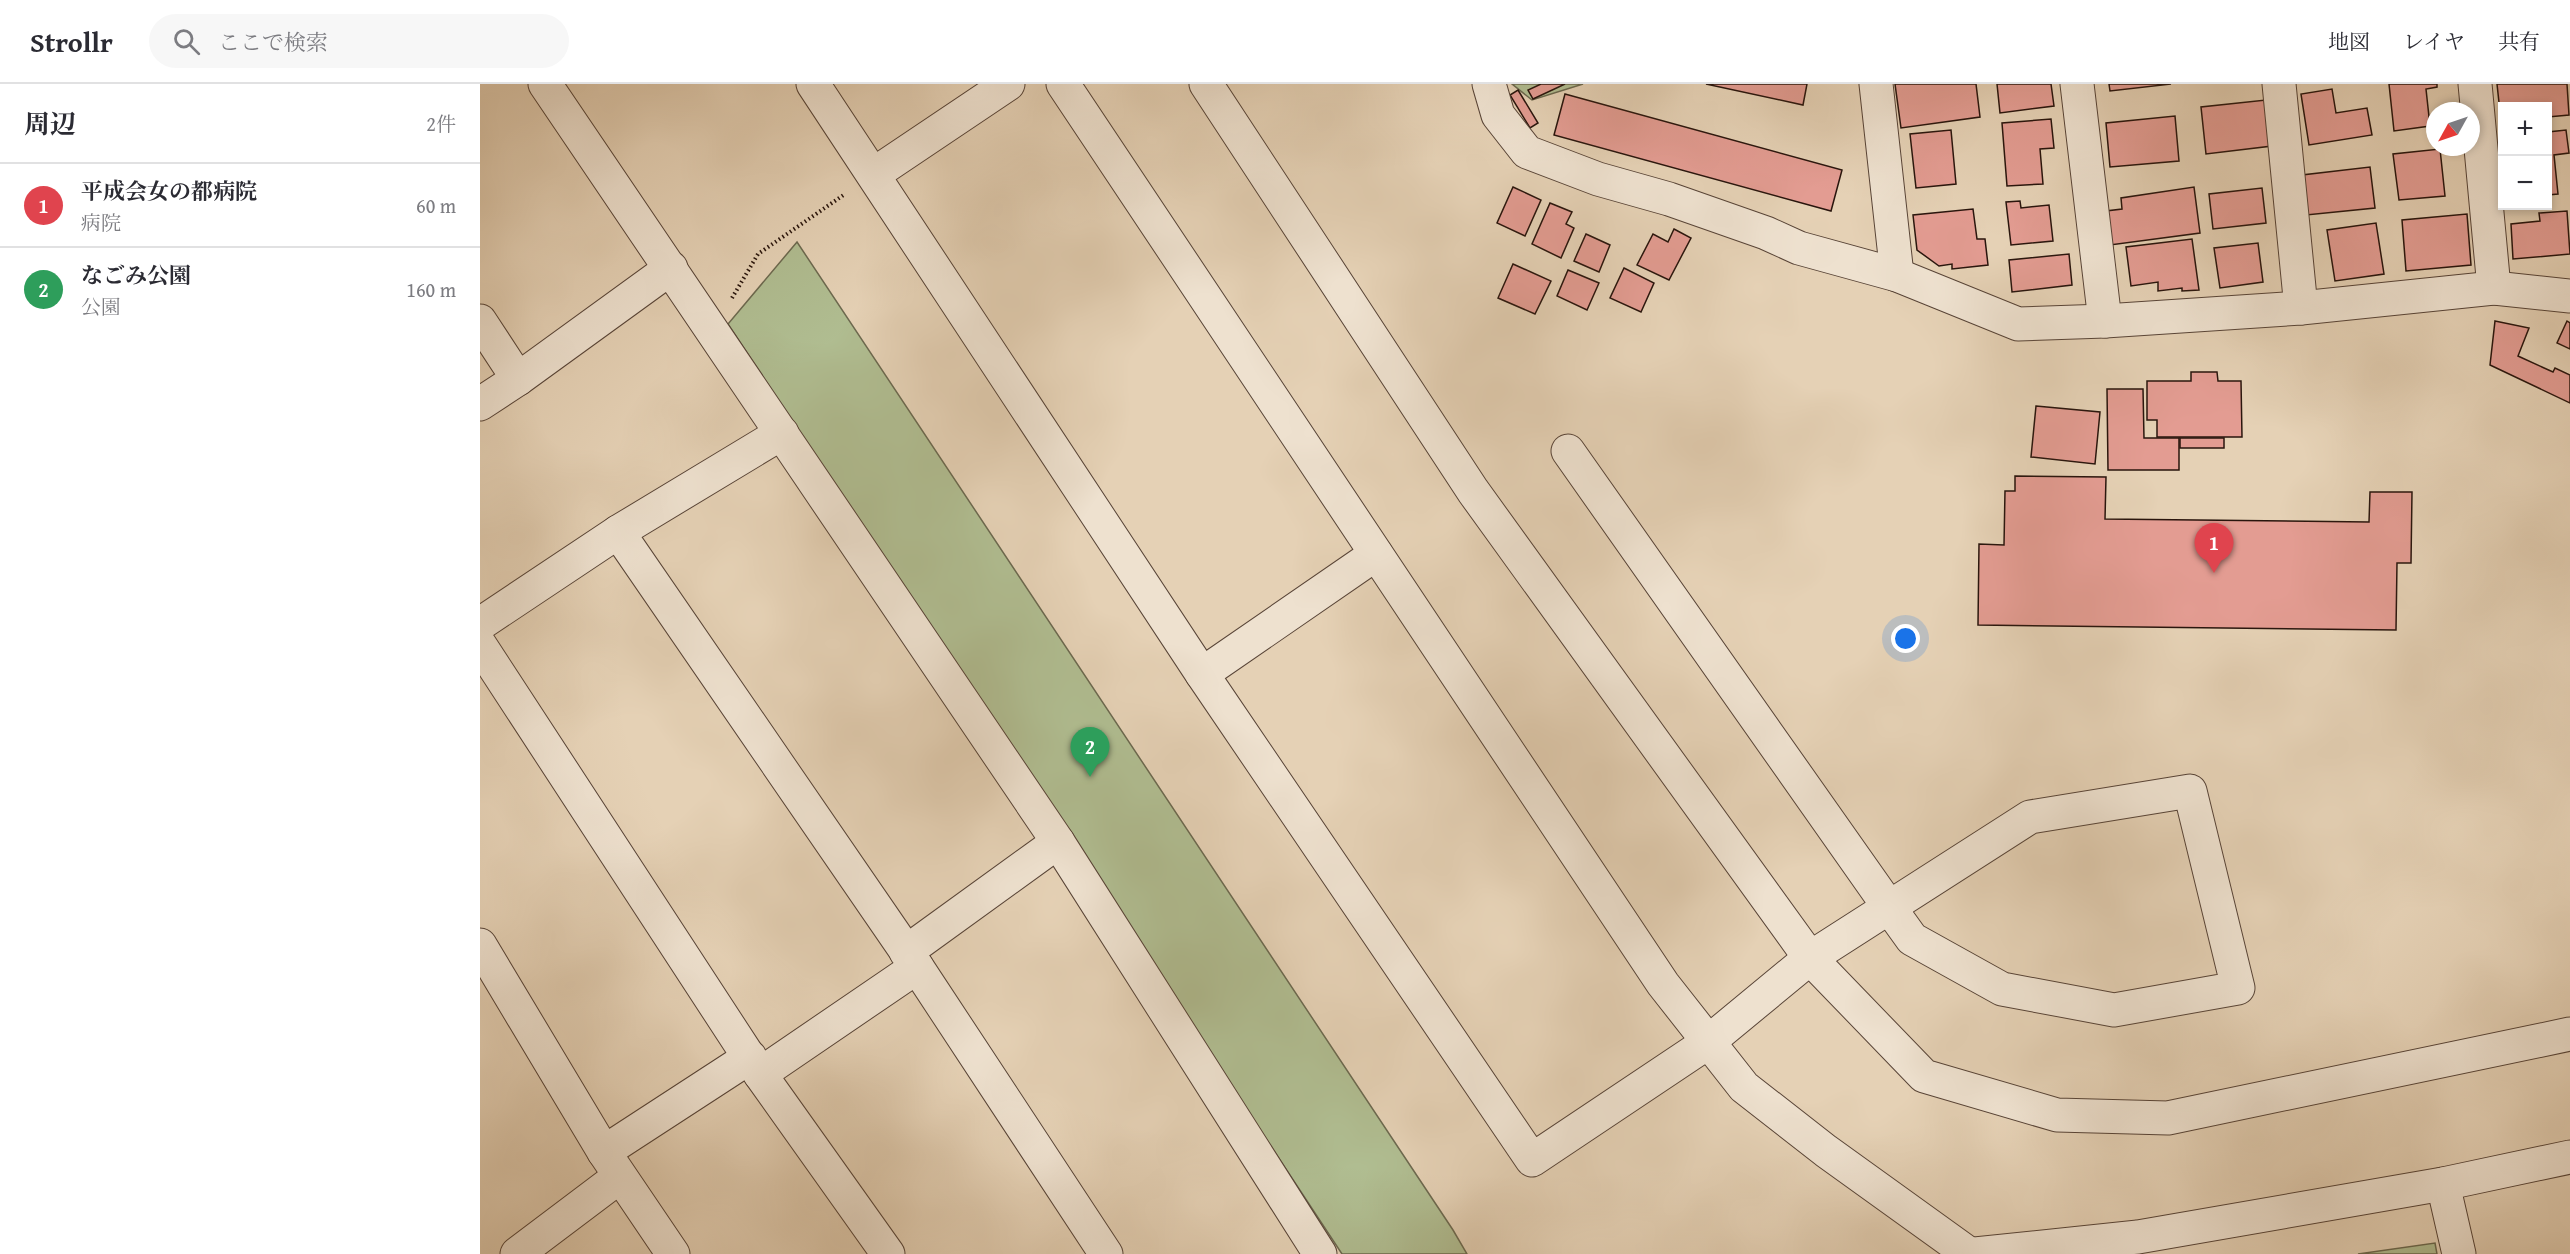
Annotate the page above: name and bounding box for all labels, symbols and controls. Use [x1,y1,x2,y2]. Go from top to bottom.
search box [149,14,569,68]
text: Strollr [30,21,113,62]
icon: search [170,25,203,58]
text: ここで検索 [218,26,328,58]
text: 地図 [2328,26,2370,57]
text: レイヤ [2403,26,2465,57]
text: 共有 [2498,26,2540,57]
north arrow [2426,102,2480,156]
map controls [2498,102,2552,210]
button: + [2498,102,2552,156]
text: 周辺 [24,104,76,143]
text: 2件 [426,109,456,138]
button: − [2498,156,2552,210]
text: 平成会女の都病院 [81,175,257,207]
text: 1 [38,191,49,220]
text: 60 m [416,191,456,220]
text: 病院 [81,208,121,237]
text: なごみ公園 [81,259,191,291]
text: 2 [38,275,49,304]
text: 160 m [406,275,456,304]
text: 公園 [81,292,121,321]
pin: 1 [2194,524,2234,573]
your location [1891,624,1920,653]
pin: 2 [1070,728,1110,777]

